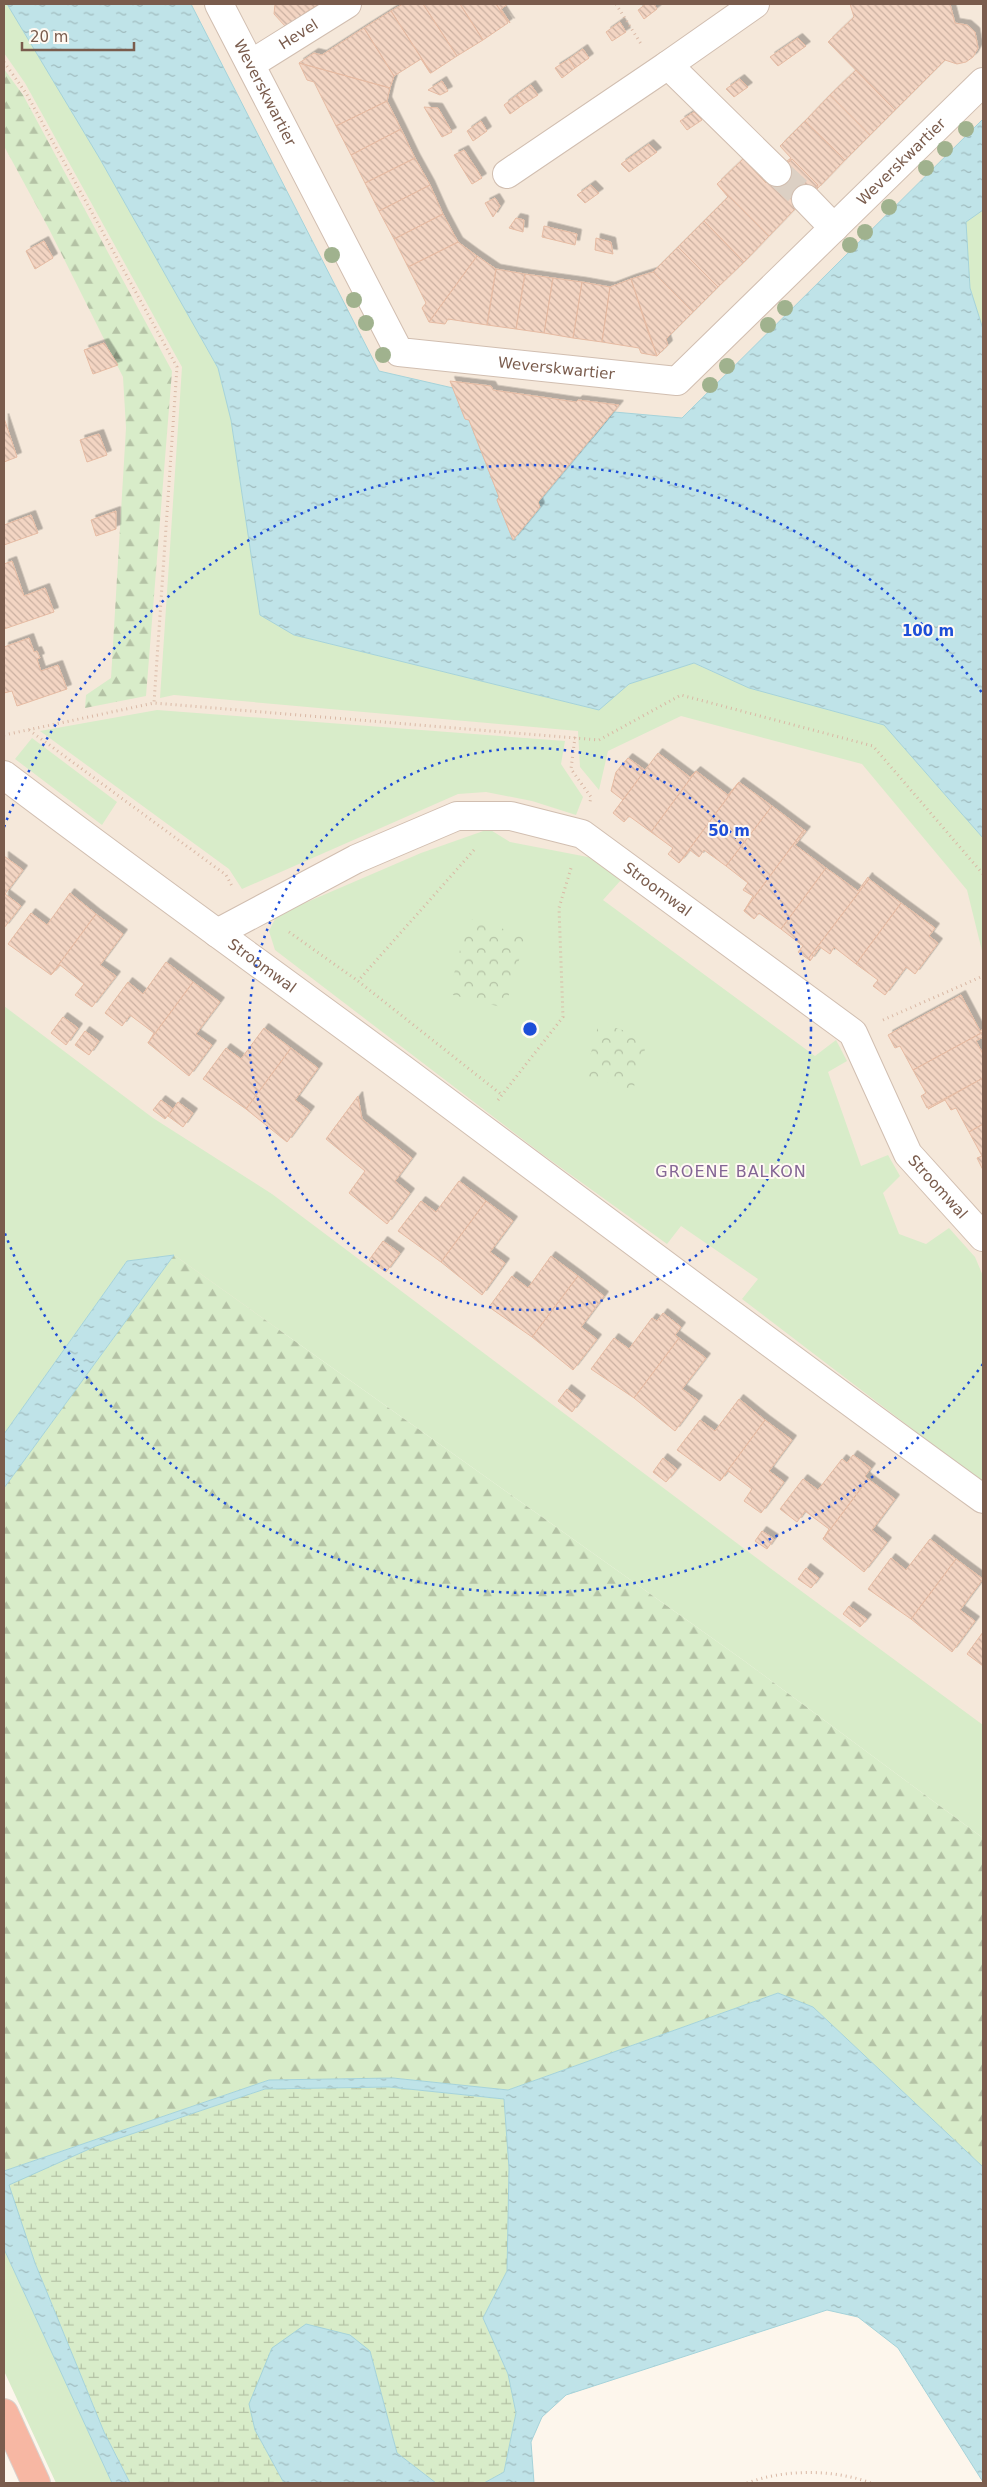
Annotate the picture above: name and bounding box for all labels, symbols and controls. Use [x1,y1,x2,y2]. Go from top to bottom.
street label: Hevel [276,15,321,53]
scale bar [22,20,135,52]
text: 20 m [30,28,68,46]
street label: Weverskwartier [230,37,300,150]
street label: Weverskwartier [853,114,950,209]
street label: Weverskwartier [497,353,616,384]
text: 100 m [902,622,954,640]
text: 50 m [708,822,750,840]
street label: Stroomwal [620,858,695,920]
street label: Stroomwal [224,935,300,997]
centre of rings [521,1020,539,1038]
street label: Stroomwal [904,1151,971,1223]
district label: GROENE BALKON [655,1162,807,1181]

